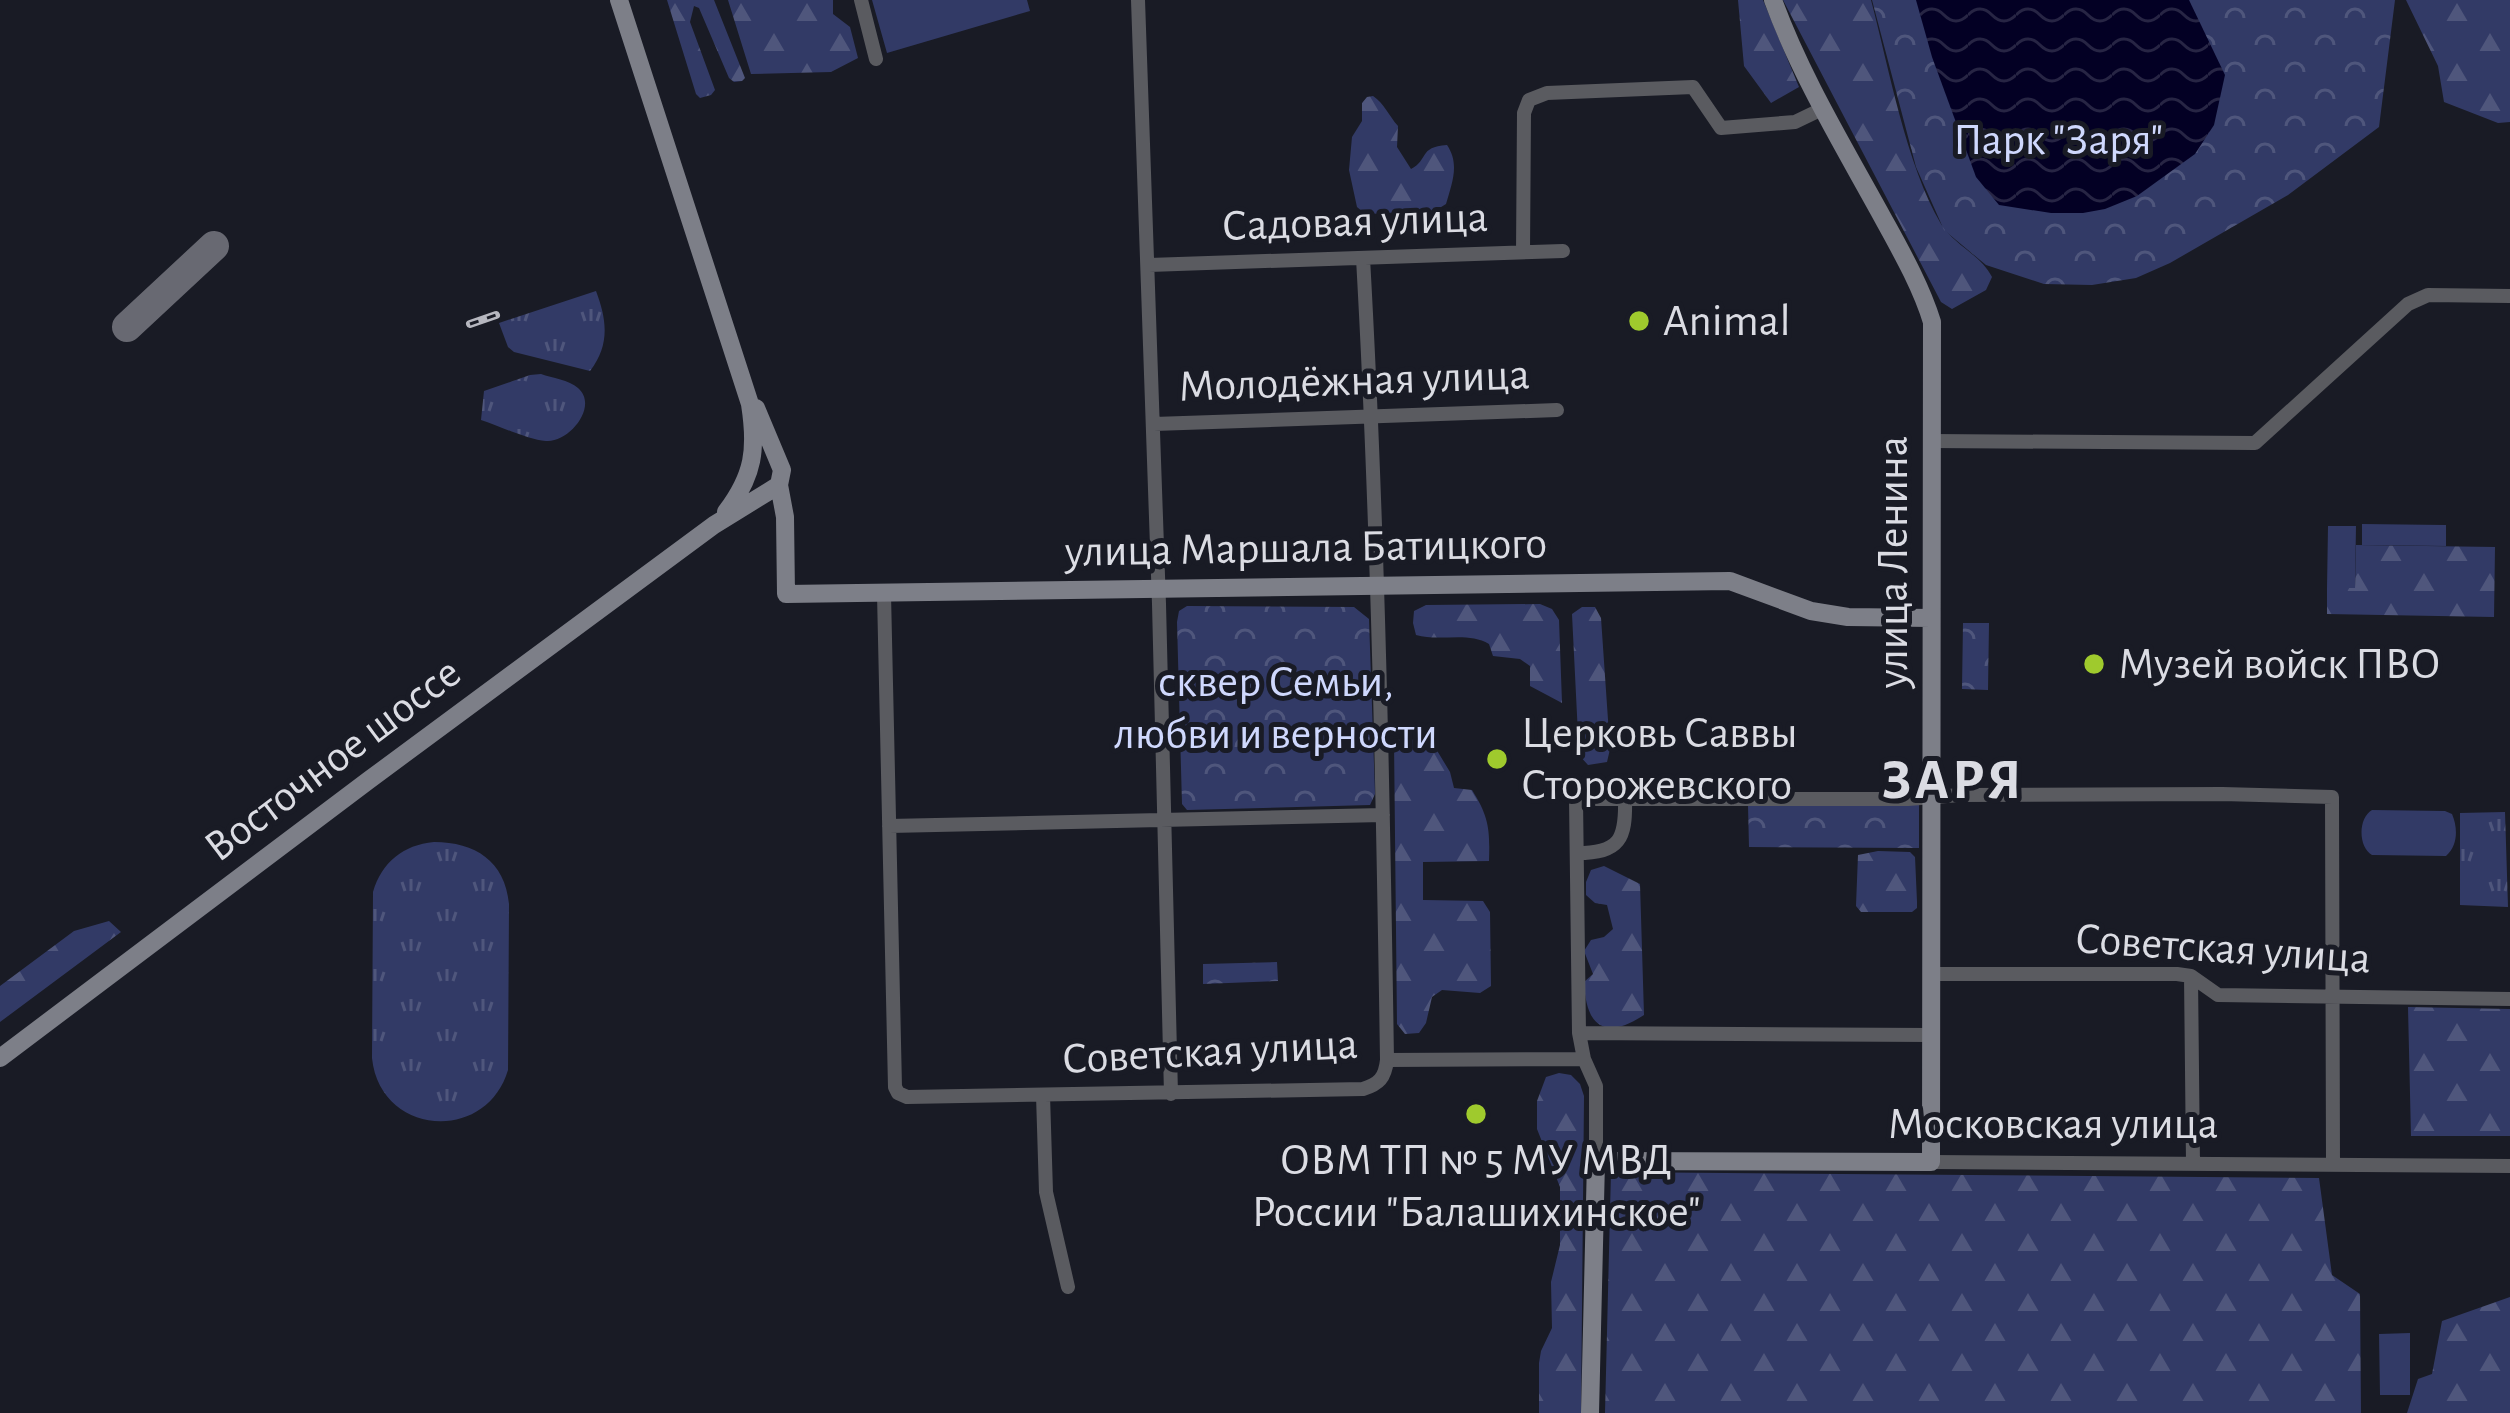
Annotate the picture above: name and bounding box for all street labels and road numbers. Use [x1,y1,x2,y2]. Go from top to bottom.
street label: Садовая улица [1221,195,1489,249]
street label: Молодёжная улица [1177,352,1531,410]
street label: улица Ленина [1871,436,1916,689]
street label: улица Маршала Батицкого [1063,521,1548,575]
street label: Восточное шоссе [197,650,469,870]
street label: Советская улица [2074,916,2372,982]
street label: Советская улица [1061,1022,1359,1082]
street label: Московская улица [1888,1102,2218,1147]

